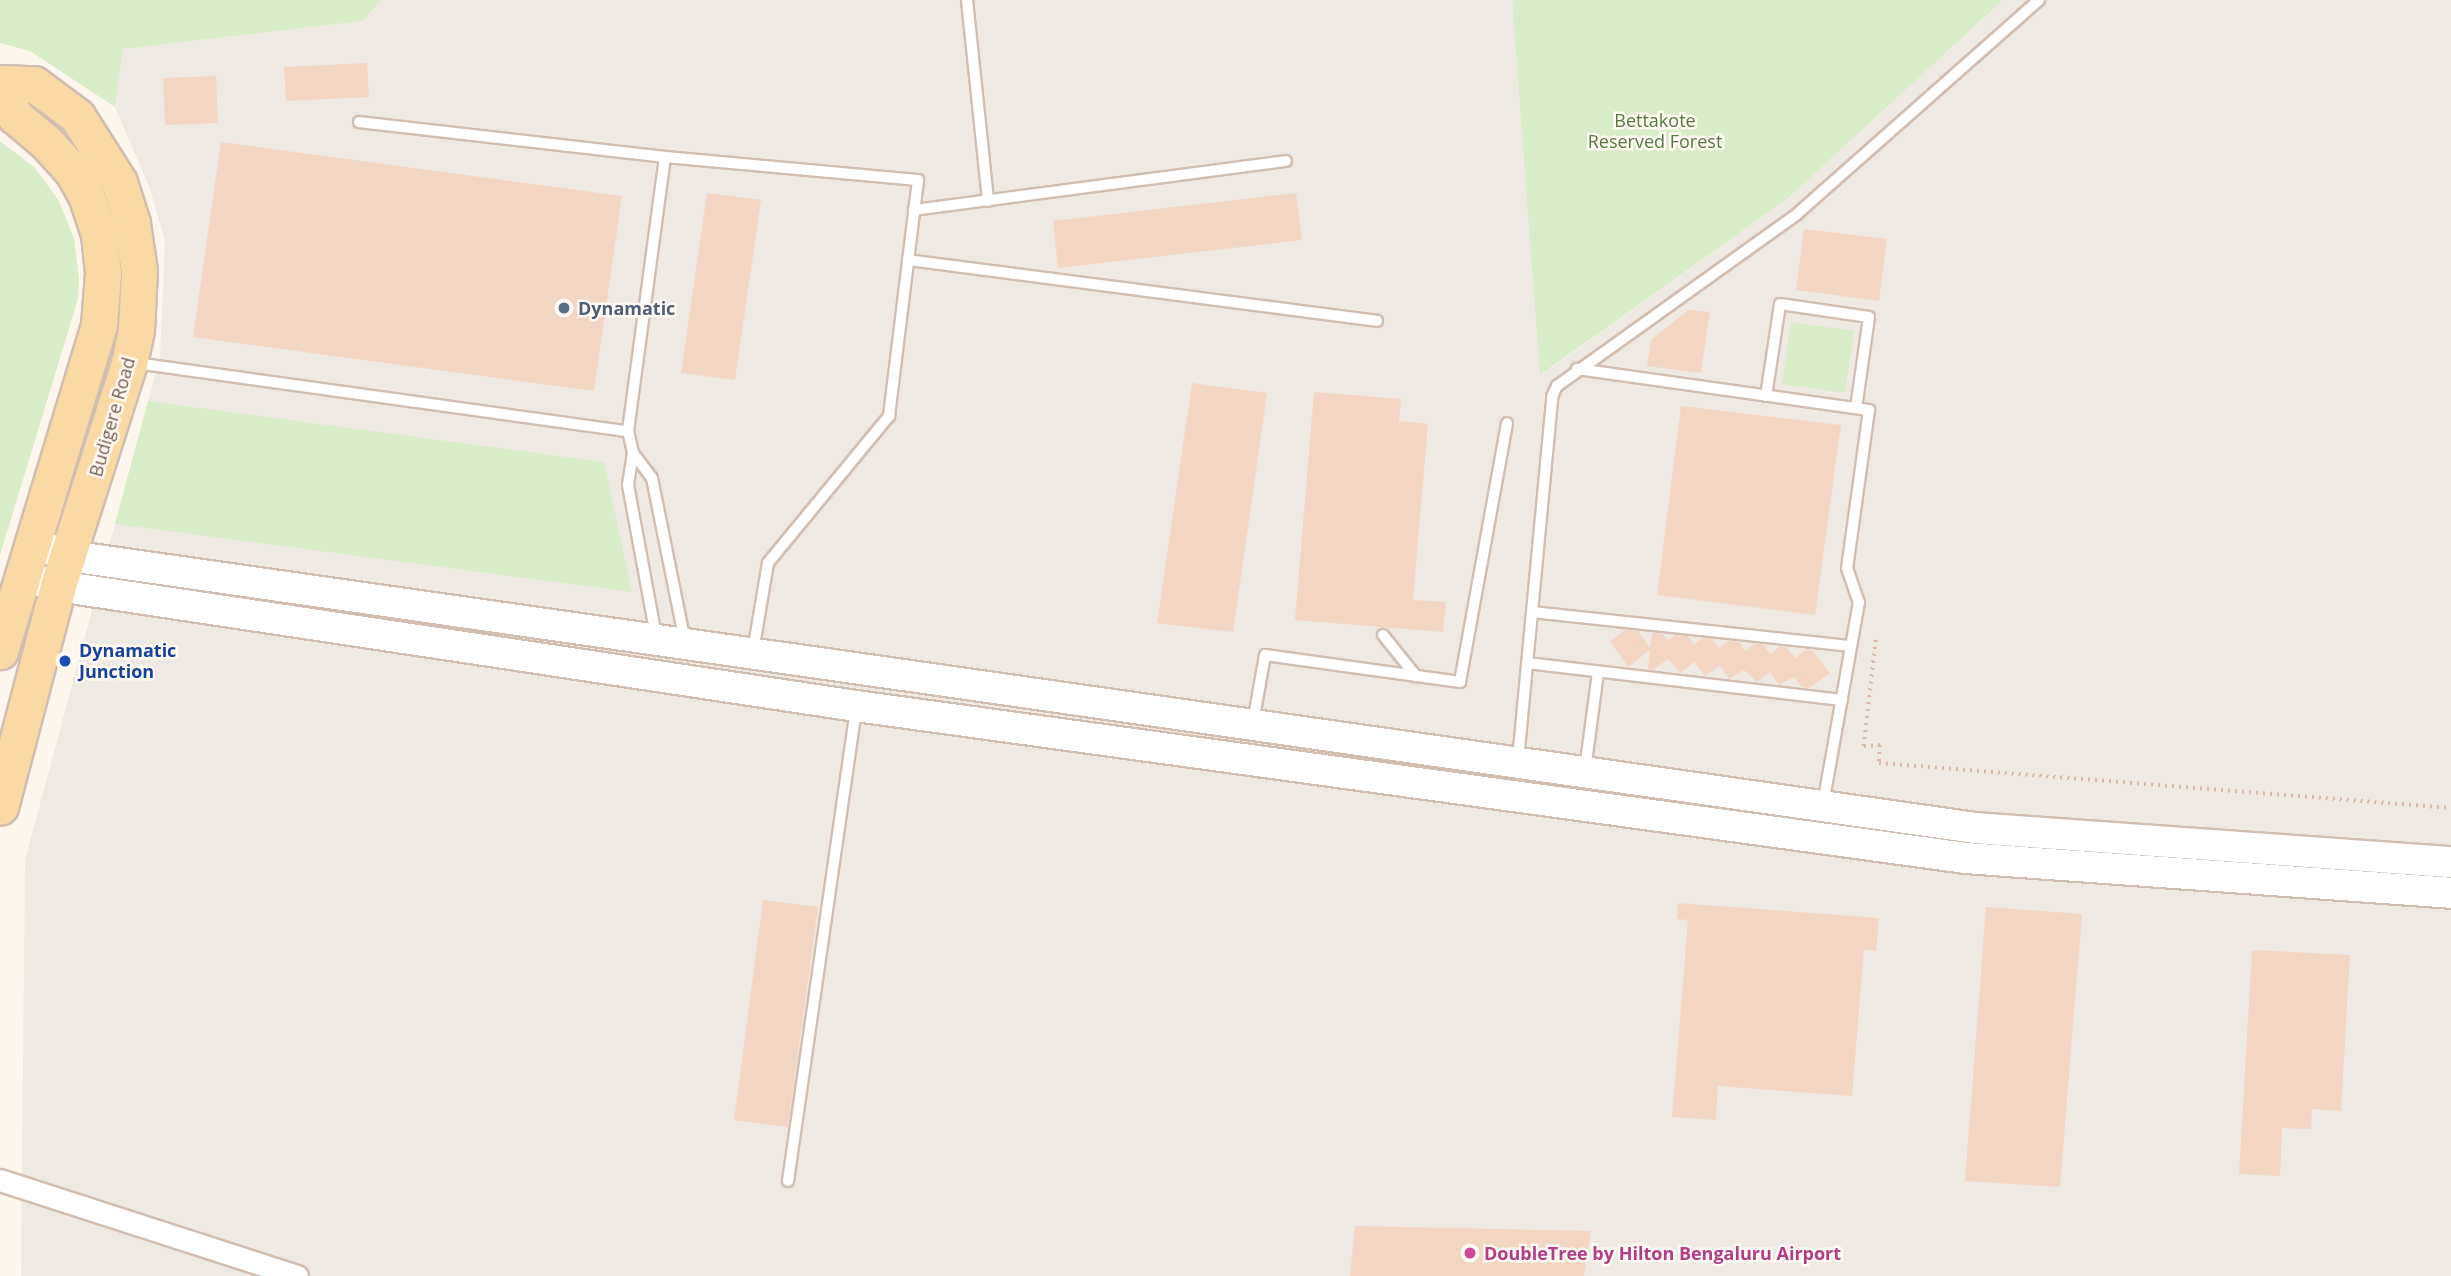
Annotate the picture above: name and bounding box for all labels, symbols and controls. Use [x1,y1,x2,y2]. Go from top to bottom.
park label: Bettakote Reserved Forest [1588,110,1722,152]
place label: Dynamatic [578,297,675,319]
marker: Dynamatic [556,300,572,316]
street label: Budigere Road [85,355,139,479]
place label: Dynamatic Junction [79,640,176,682]
marker: Dynamatic Junction [57,653,73,669]
place label: DoubleTree by Hilton Bengaluru Airport [1484,1242,1841,1264]
marker: DoubleTree by Hilton Bengaluru Airport [1462,1245,1478,1261]

